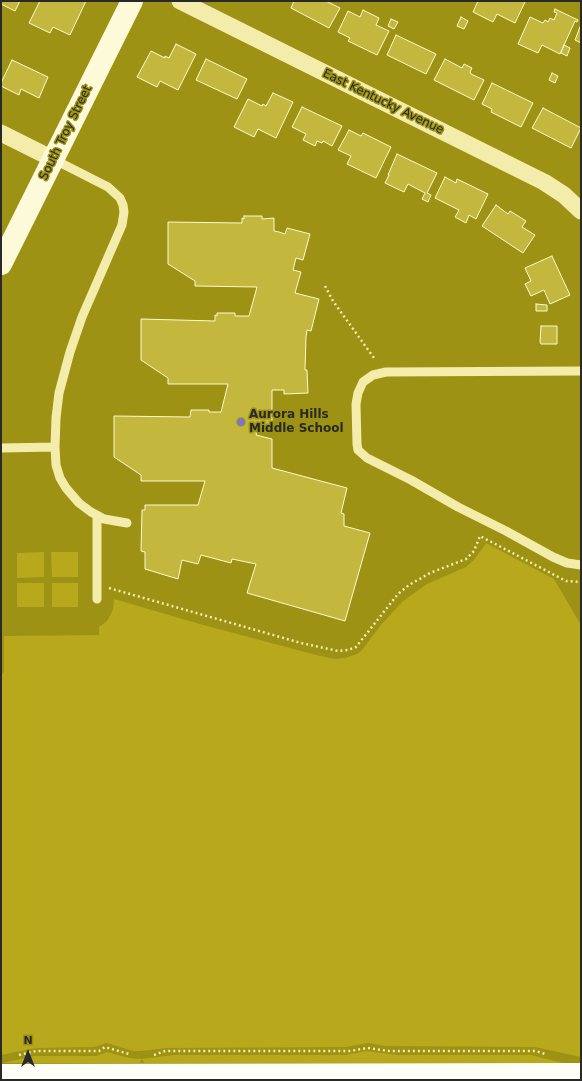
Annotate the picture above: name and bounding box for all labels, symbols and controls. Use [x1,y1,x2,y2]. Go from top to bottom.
street label: East Kentucky Avenue [320,66,446,138]
street label: South Troy Street [37,83,95,183]
place label: Aurora Hills Middle School [249,408,344,436]
marker: Aurora Hills Middle School [236,417,246,427]
north arrow [8,1033,48,1073]
text: N [23,1034,33,1047]

